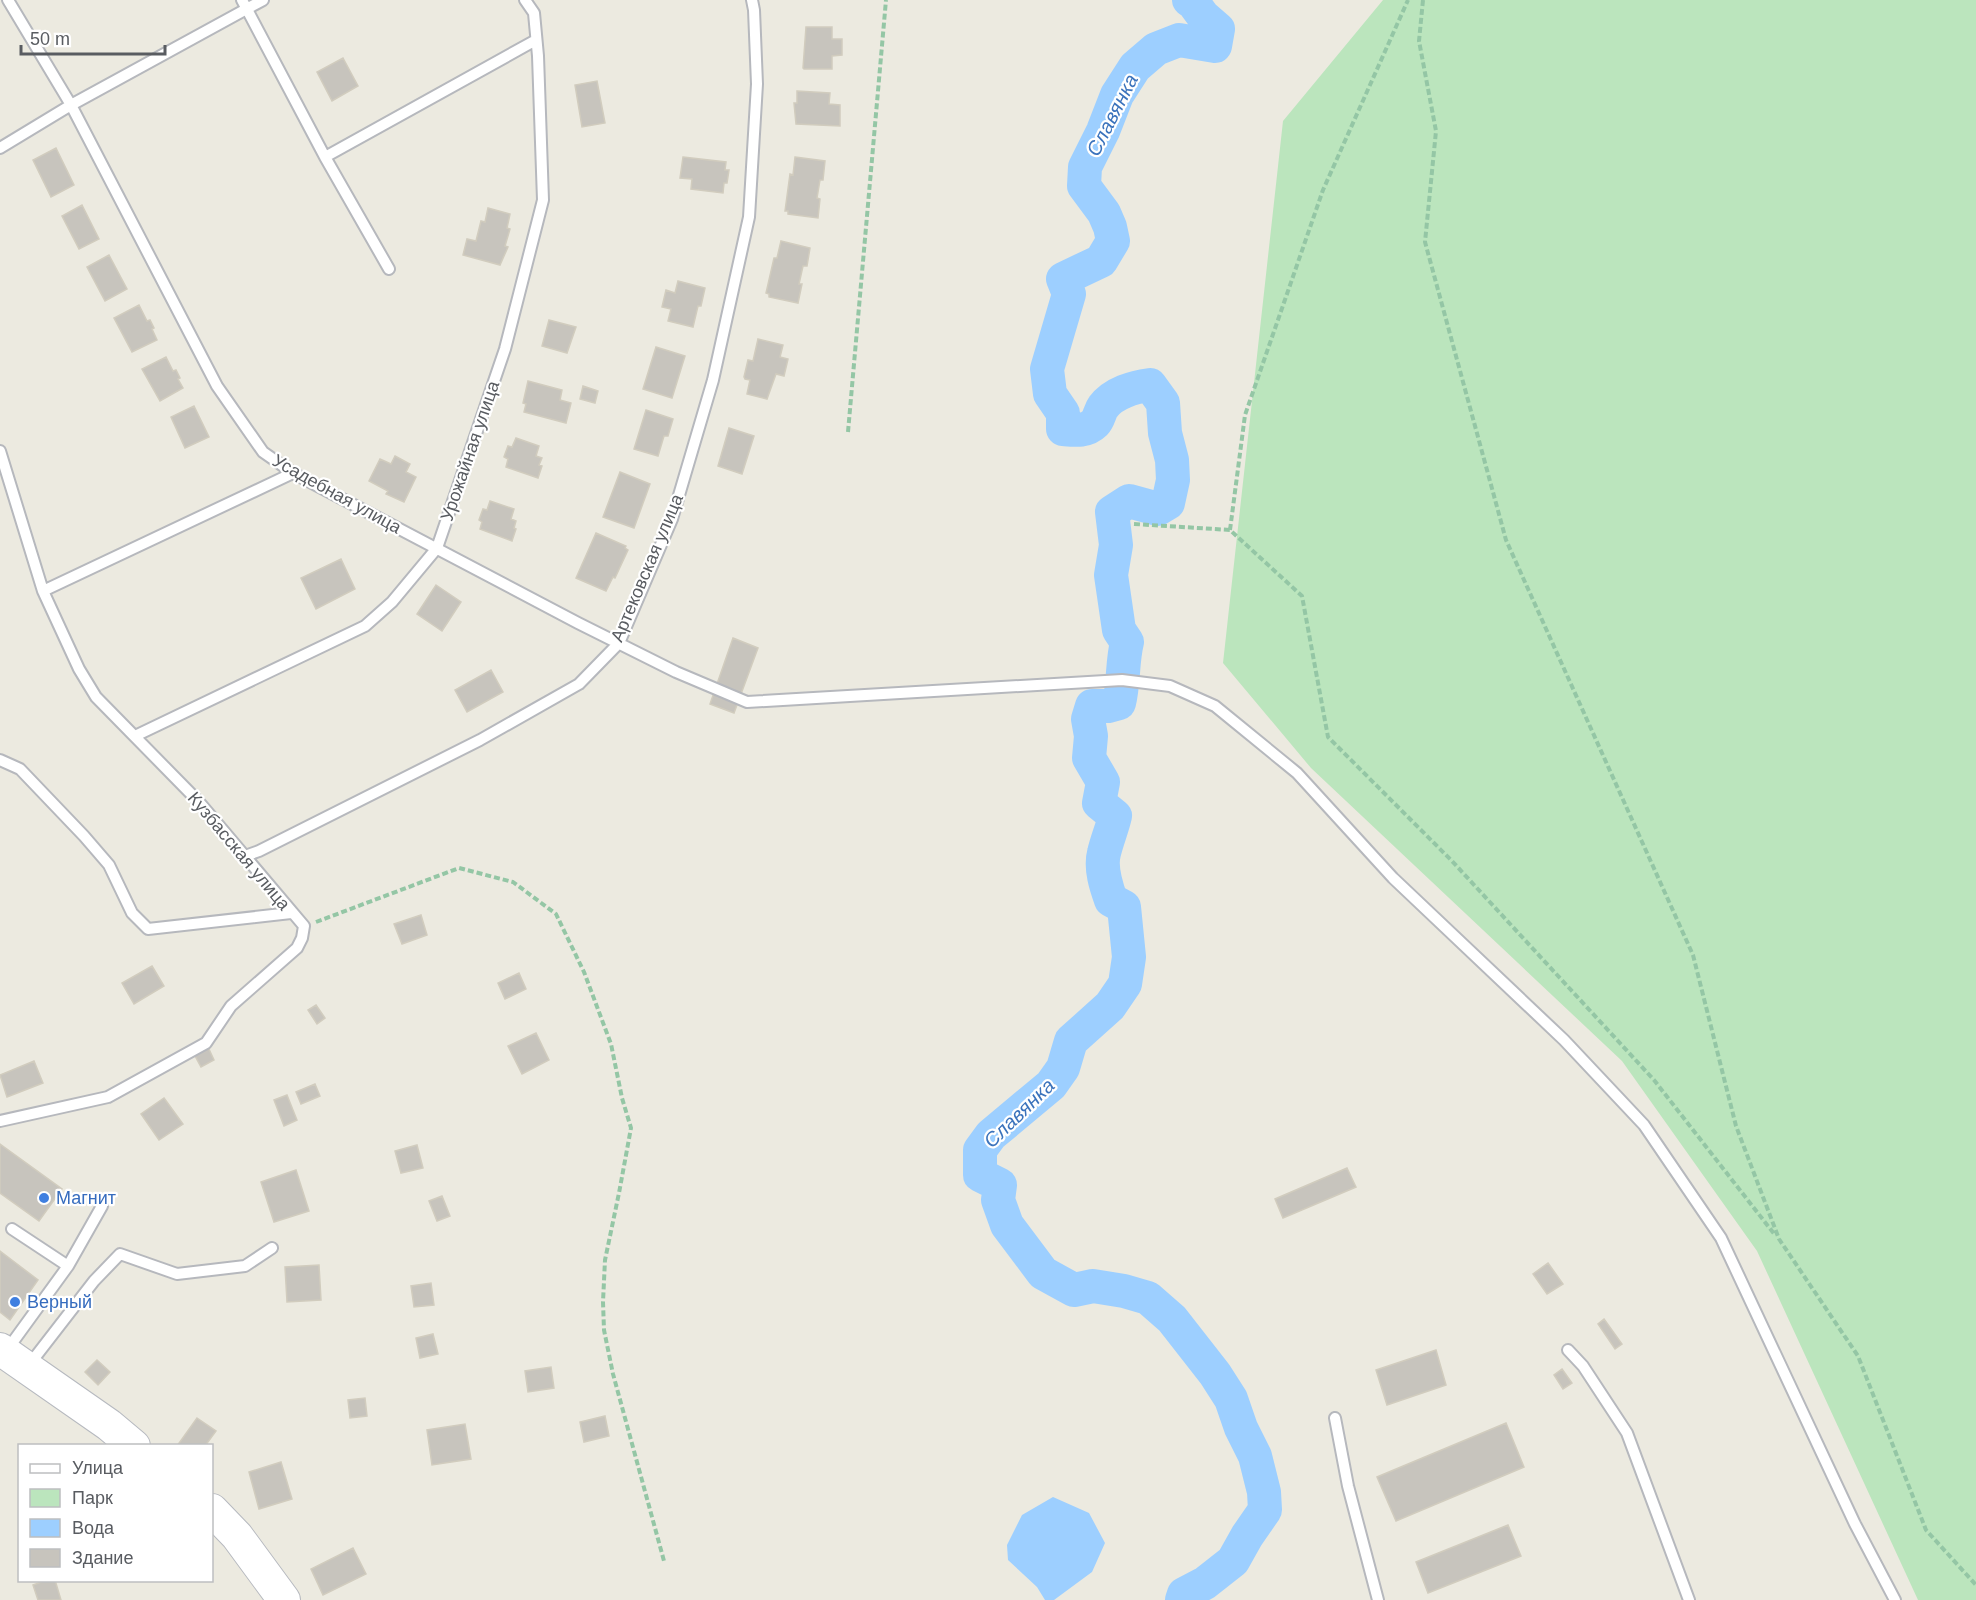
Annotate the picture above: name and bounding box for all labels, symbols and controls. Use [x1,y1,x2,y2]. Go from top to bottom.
scale bar [21,18,165,56]
text: 50 m [30,29,70,49]
water label: Славянка [1082,70,1142,160]
street label: Урожайная улица [437,377,504,524]
street label: Усадебная улица [269,450,406,538]
street label: Артековская улица [607,490,688,645]
street label: Кузбасская улица [184,788,295,915]
water label: Славянка [979,1074,1059,1152]
place label: Магнит [56,1188,116,1208]
marker: Магнит [37,1191,51,1205]
place label: Верный [27,1292,92,1312]
marker: Верный [8,1295,22,1309]
legend [18,1444,213,1582]
text: Улица [72,1458,124,1478]
text: Парк [72,1488,113,1508]
text: Вода [72,1518,115,1538]
text: Здание [72,1548,133,1568]

